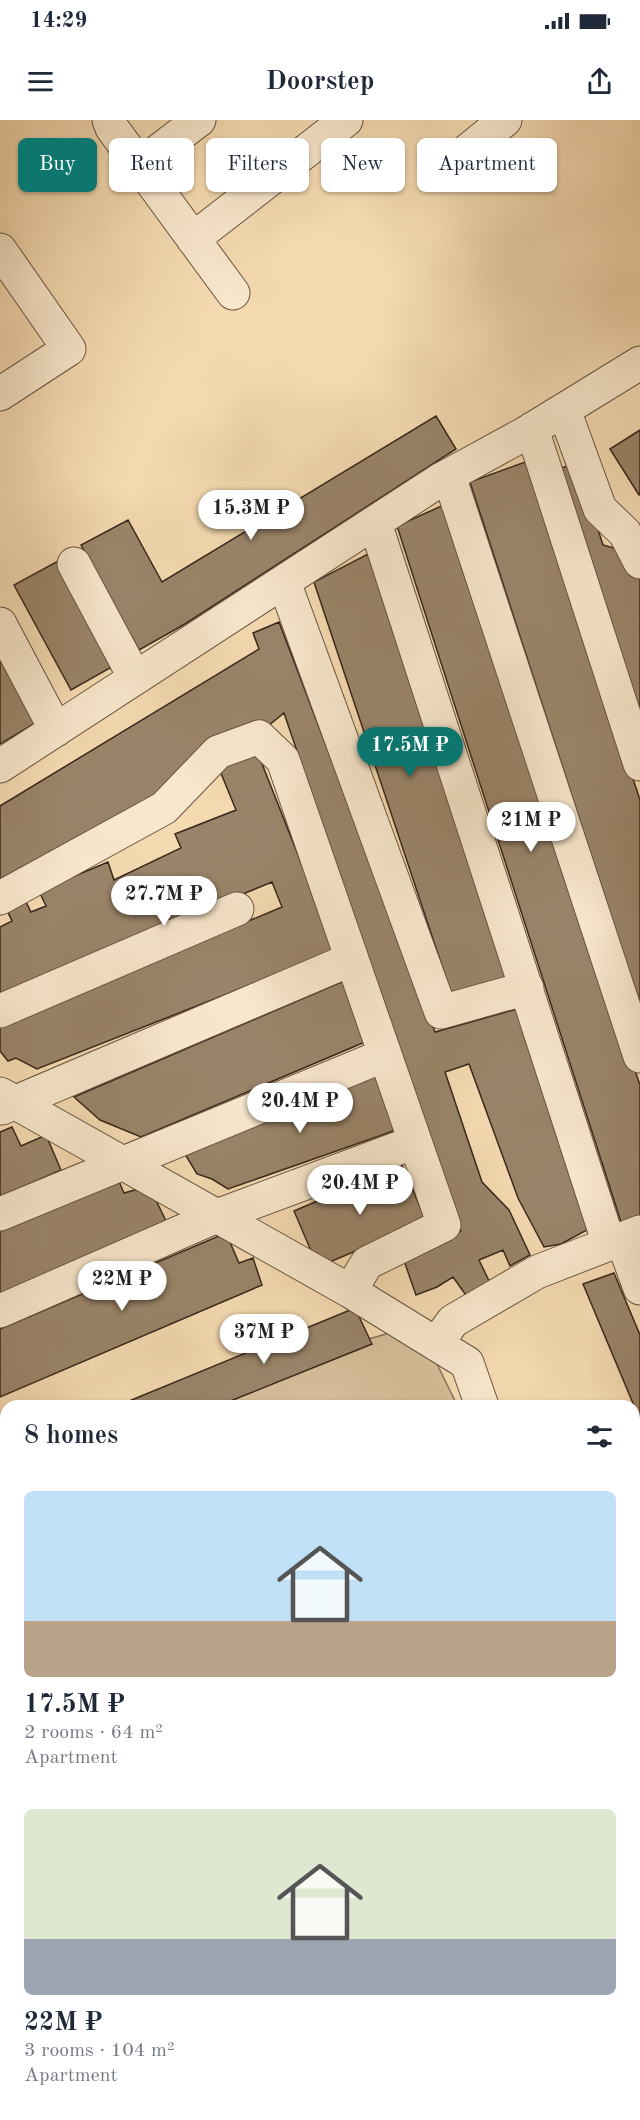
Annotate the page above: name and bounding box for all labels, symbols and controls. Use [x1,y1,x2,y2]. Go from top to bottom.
text: 14:29 [30,10,87,32]
icon: menu [24,65,57,98]
icon: share [583,65,616,98]
text: Doorstep [265,68,375,95]
chip: Buy [18,138,97,192]
chip: Rent [109,138,194,192]
chip: Filters [206,138,309,192]
chip: New [321,138,405,192]
chip: Apartment [417,138,557,192]
pin: 15.3M ₽ [196,490,306,541]
text: 15.3M ₽ [212,499,290,519]
pin: 17.5M ₽ [355,727,465,778]
text: 17.5M ₽ [371,736,449,756]
pin: 21M ₽ [489,802,573,853]
text: 21M ₽ [501,811,561,831]
pin: 27.7M ₽ [109,876,219,927]
text: 27.7M ₽ [125,885,203,905]
pin: 20.4M ₽ [245,1083,355,1134]
text: 20.4M ₽ [261,1092,339,1112]
pin: 20.4M ₽ [305,1165,415,1216]
text: 20.4M ₽ [321,1174,399,1194]
pin: 22M ₽ [80,1261,164,1312]
text: 22M ₽ [92,1270,152,1290]
pin: 37M ₽ [222,1314,306,1365]
text: 37M ₽ [234,1323,294,1343]
icon: filters [583,1420,616,1453]
text: 8 homes [24,1423,118,1449]
icon: home [266,1530,374,1638]
text: 17.5M ₽ [24,1692,125,1718]
text: 2 rooms · 64 m² [24,1723,163,1743]
text: Apartment [24,1748,118,1768]
icon: home [266,1848,374,1956]
text: 22M ₽ [24,2010,103,2036]
text: 3 rooms · 104 m² [24,2041,174,2061]
text: Apartment [24,2066,118,2086]

